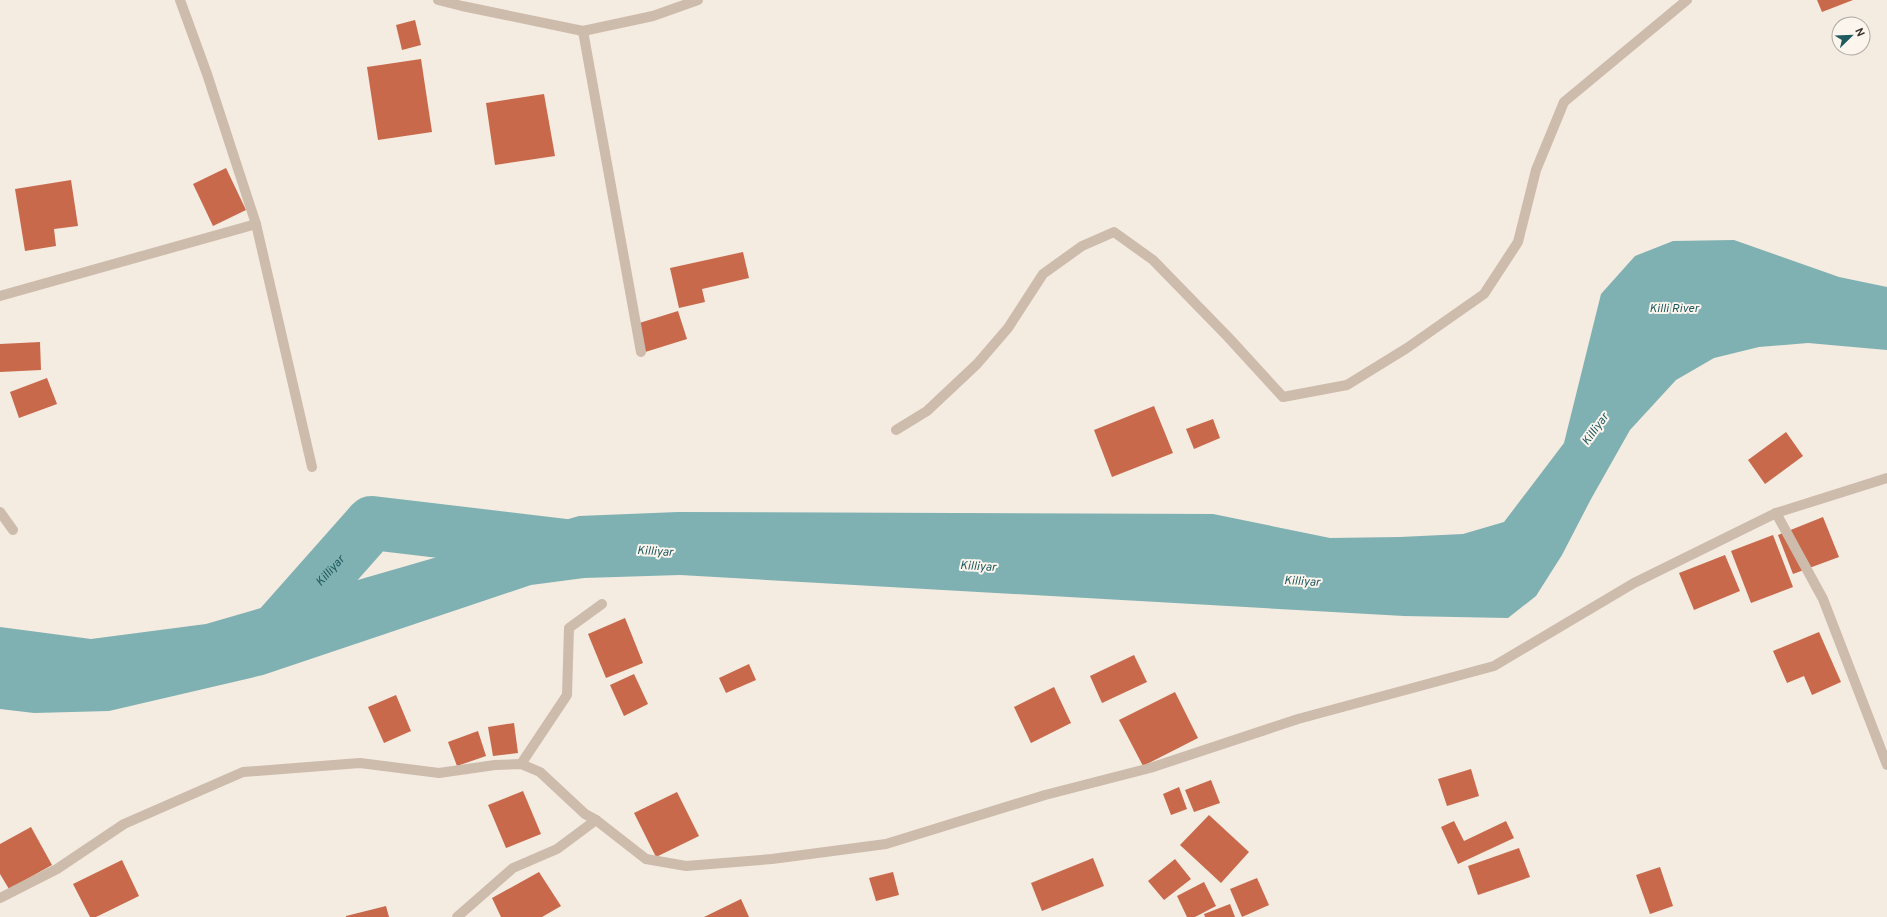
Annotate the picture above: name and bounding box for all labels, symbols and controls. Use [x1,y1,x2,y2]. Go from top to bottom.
north arrow [1831,16,1871,56]
text: N [1851,26,1867,39]
water label: Killi River [1649,301,1700,317]
water label: Killiyar [1579,409,1614,449]
water label: Killiyar [636,543,675,561]
water label: Killiyar [313,551,350,590]
water label: Killiyar [959,558,998,576]
water label: Killiyar [1283,573,1322,591]

